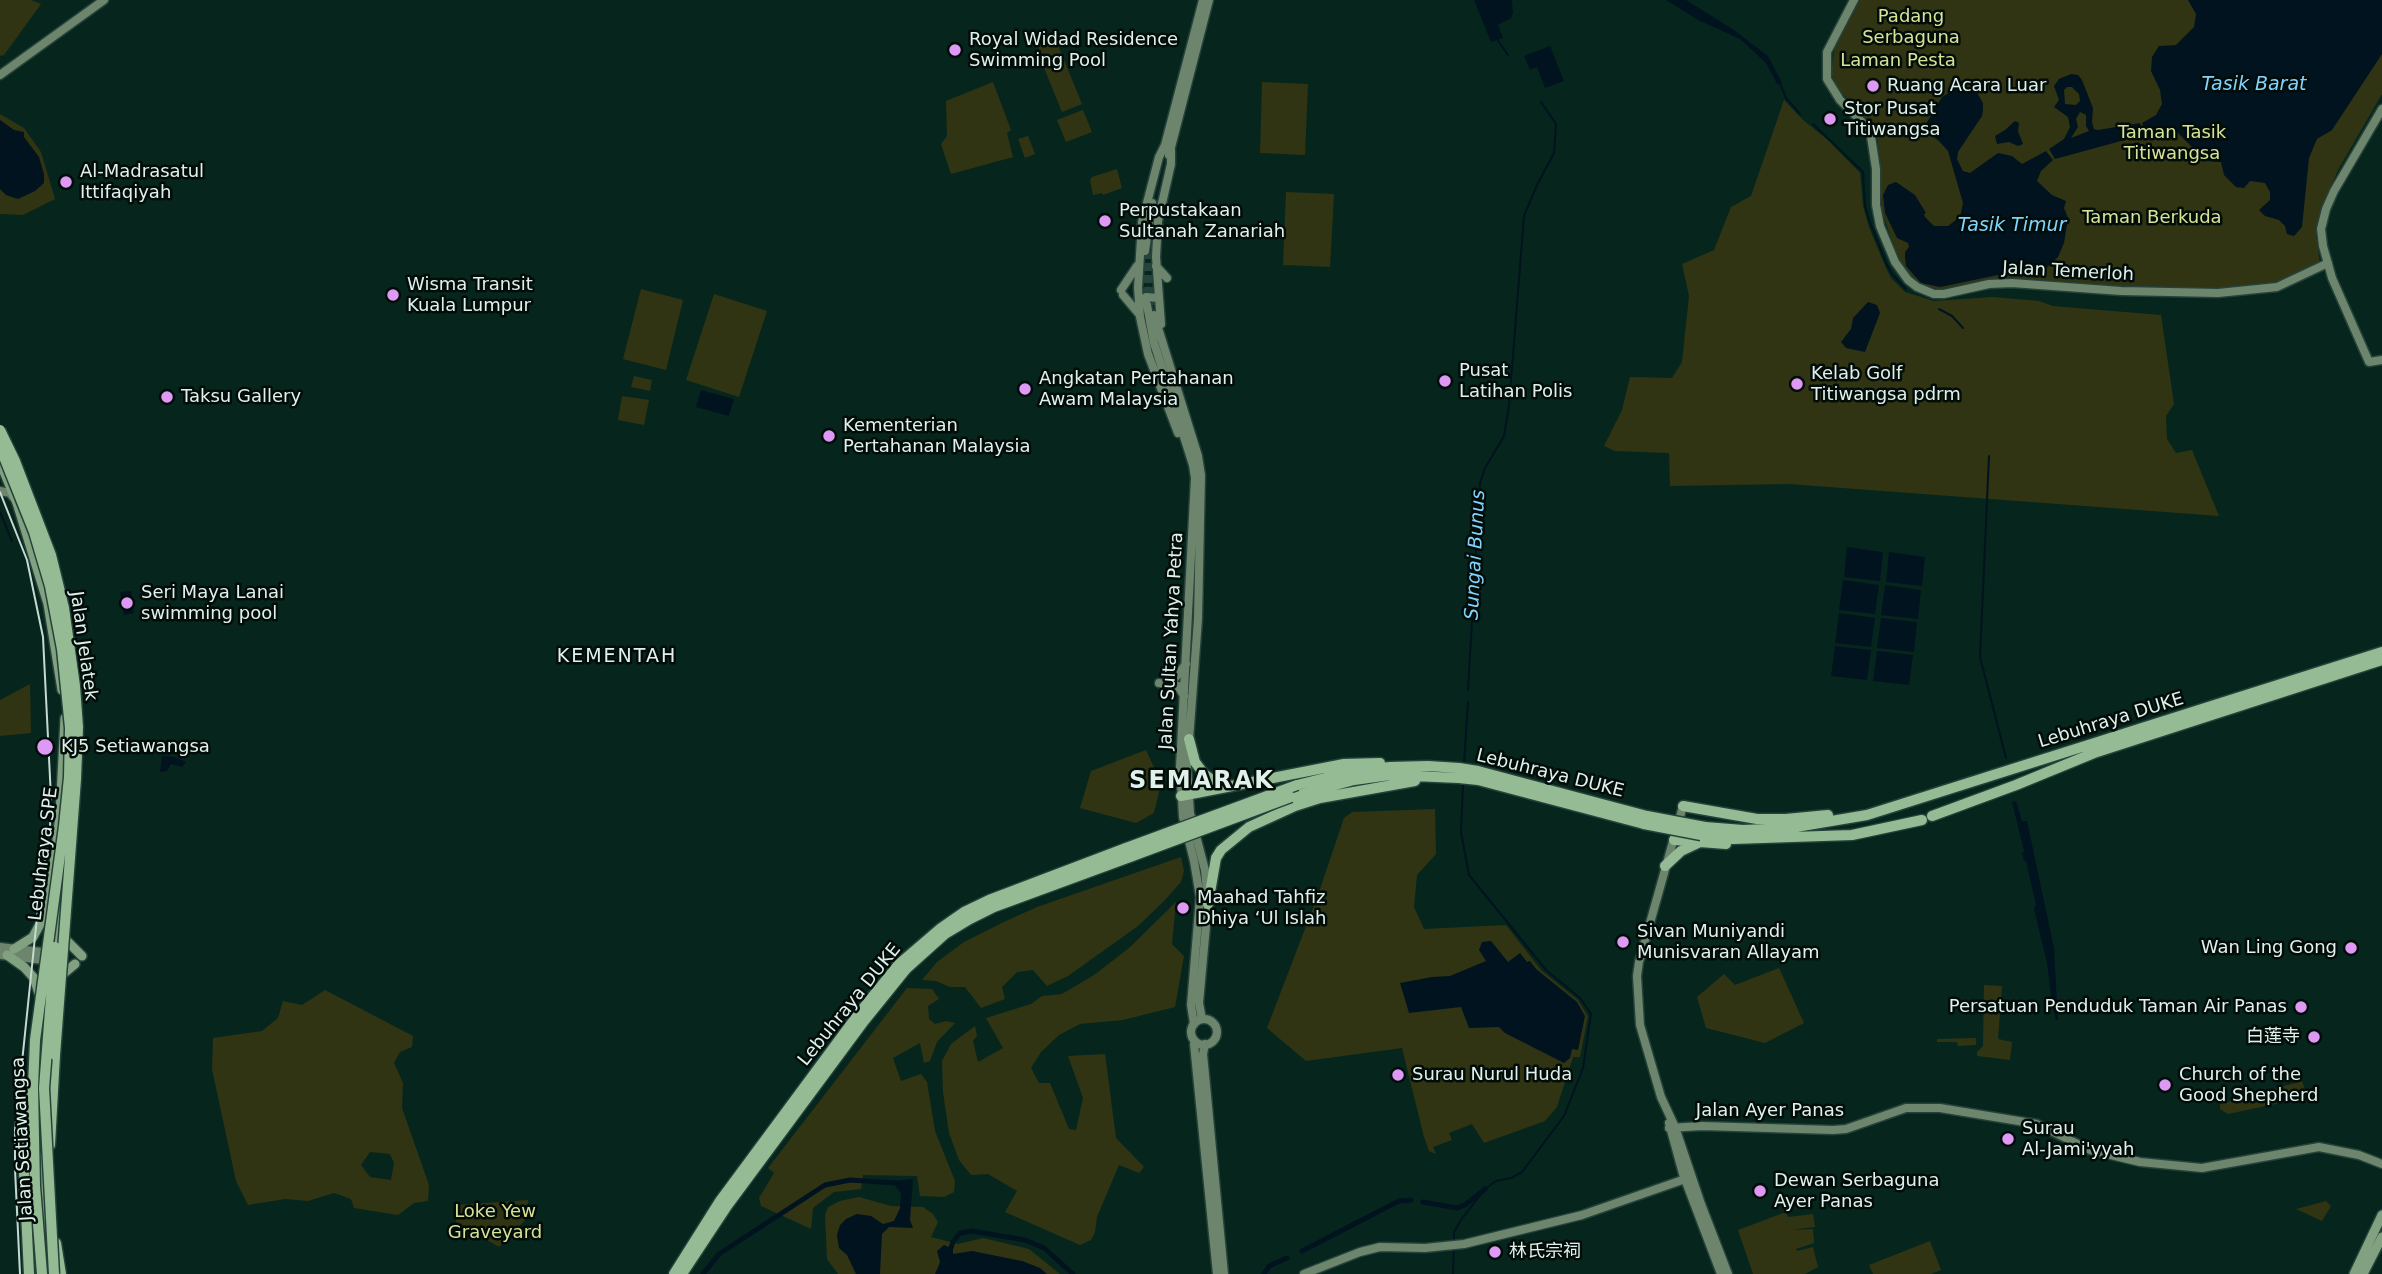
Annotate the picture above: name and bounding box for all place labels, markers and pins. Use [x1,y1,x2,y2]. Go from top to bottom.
place label: Royal Widad Residence Swimming Pool [969,29,1178,72]
marker: Royal Widad Residence Swimming Pool [947,42,963,58]
place label: Ruang Acara Luar [1887,75,2046,97]
marker: Ruang Acara Luar [1865,78,1881,94]
place label: Stor Pusat Titiwangsa [1844,98,1940,140]
marker: Stor Pusat Titiwangsa [1822,111,1838,127]
place label: Al-Madrasatul Ittifaqiyah [80,161,204,204]
marker: Al-Madrasatul Ittifaqiyah [58,174,74,190]
place label: Perpustakaan Sultanah Zanariah [1119,200,1285,242]
marker: Perpustakaan Sultanah Zanariah [1097,213,1113,229]
place label: Wisma Transit Kuala Lumpur [407,274,533,316]
marker: Wisma Transit Kuala Lumpur [385,287,401,303]
place label: Pusat Latihan Polis [1459,360,1572,402]
place label: Kelab Golf Titiwangsa pdrm [1811,363,1961,406]
place label: Angkatan Pertahanan Awam Malaysia [1039,368,1234,410]
marker: Pusat Latihan Polis [1437,373,1453,389]
marker: Kelab Golf Titiwangsa pdrm [1789,376,1805,392]
marker: Angkatan Pertahanan Awam Malaysia [1017,381,1033,397]
place label: Taksu Gallery [181,386,301,408]
marker: Taksu Gallery [159,389,175,405]
place label: Kementerian Pertahanan Malaysia [843,415,1030,458]
marker: Kementerian Pertahanan Malaysia [821,428,837,444]
place label: Seri Maya Lanai swimming pool [141,582,284,624]
marker: Seri Maya Lanai swimming pool [119,595,135,611]
place label: KJ5 Setiawangsa [61,736,210,758]
marker: KJ5 Setiawangsa [35,737,55,757]
place label: Maahad Tahfiz Dhiya ‘Ul Islah [1197,887,1326,930]
marker: Maahad Tahfiz Dhiya ‘Ul Islah [1175,900,1191,916]
place label: Sivan Muniyandi Munisvaran Allayam [1637,921,1820,964]
marker: Sivan Muniyandi Munisvaran Allayam [1615,934,1631,950]
place label: Wan Ling Gong [2201,937,2337,959]
marker: Wan Ling Gong [2343,940,2359,956]
place label: Persatuan Penduduk Taman Air Panas [1949,996,2287,1018]
marker: Persatuan Penduduk Taman Air Panas [2293,999,2309,1015]
place label: 白莲寺 [2246,1026,2300,1048]
marker: 白莲寺 [2306,1029,2322,1045]
place label: Surau Nurul Huda [1412,1064,1572,1086]
place label: Church of the Good Shepherd [2179,1064,2318,1106]
marker: Surau Nurul Huda [1390,1067,1406,1083]
marker: Church of the Good Shepherd [2157,1077,2173,1093]
place label: Surau Al-Jami'yyah [2022,1118,2134,1160]
marker: Surau Al-Jami'yyah [2000,1131,2016,1147]
place label: Dewan Serbaguna Ayer Panas [1774,1170,1939,1212]
marker: Dewan Serbaguna Ayer Panas [1752,1183,1768,1199]
place label: 林氏宗祠 [1509,1241,1581,1263]
marker: 林氏宗祠 [1487,1244,1503,1260]

